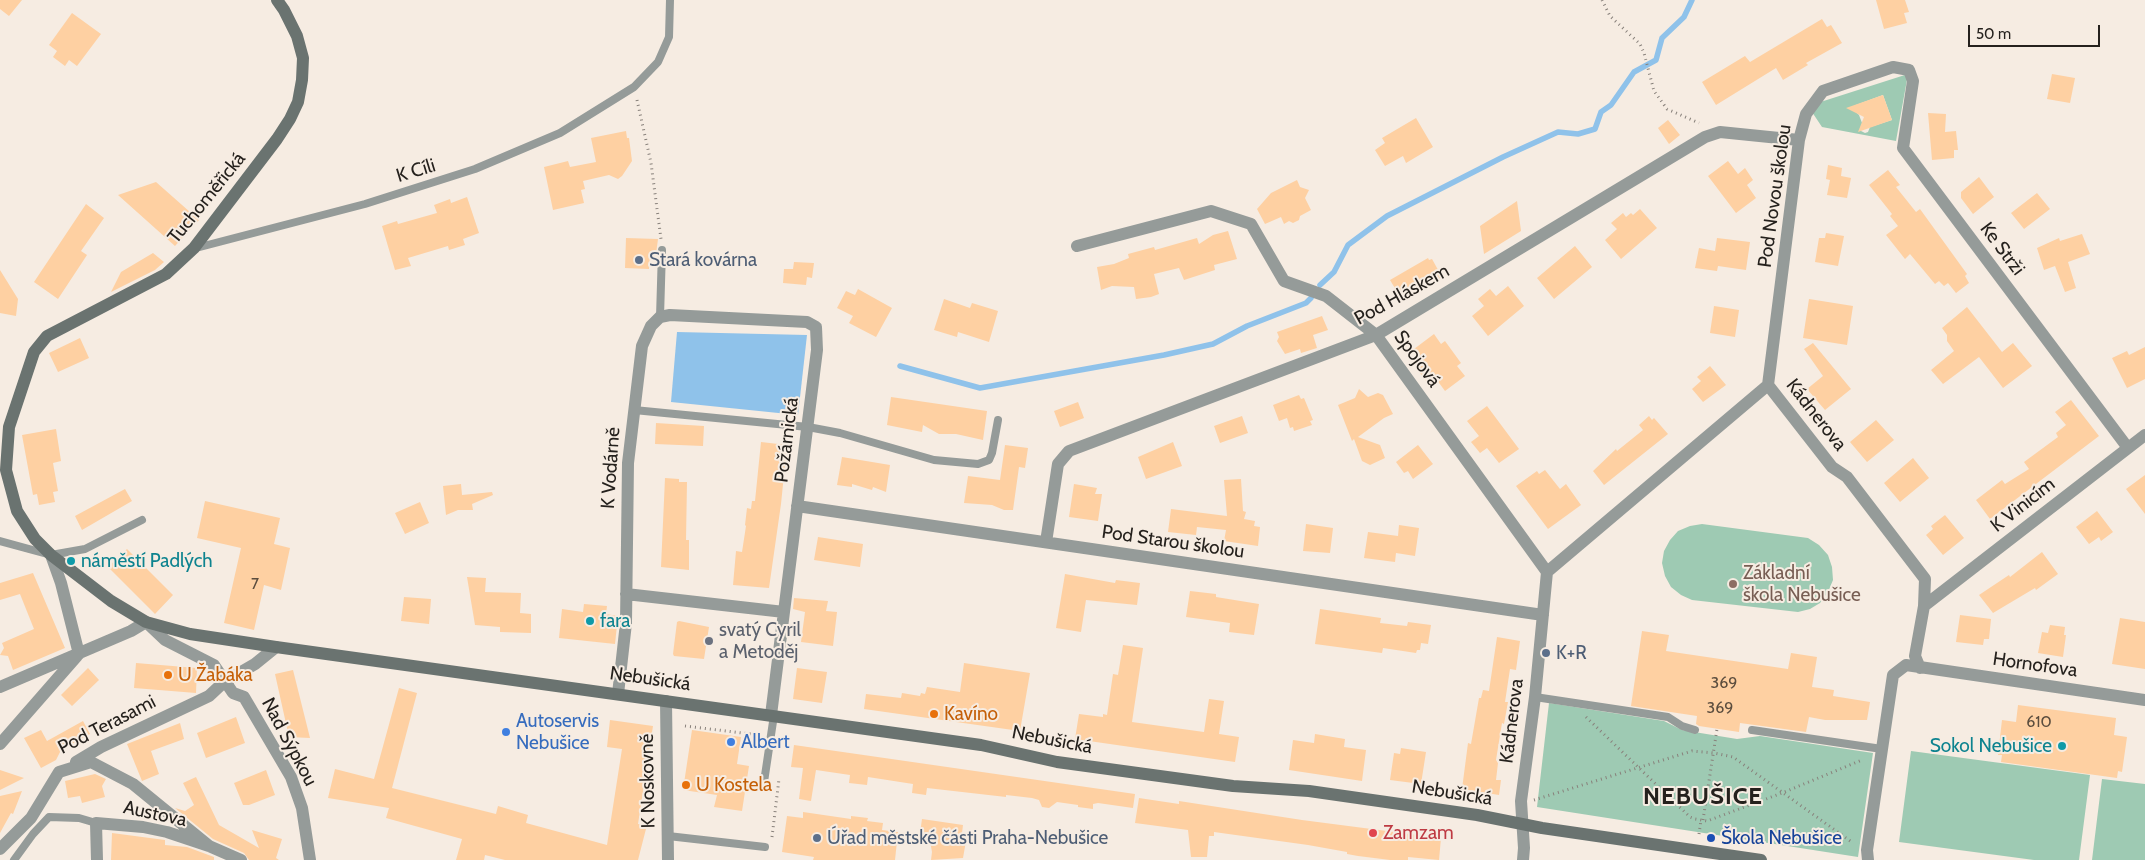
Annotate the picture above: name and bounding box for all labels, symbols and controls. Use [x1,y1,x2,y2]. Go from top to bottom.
scale bar [1970,15,2102,47]
text: 50 m [1976,25,2011,43]
street label: Pod Novou školou [1754,123,1796,269]
street label: Tuchoměřická [163,148,251,248]
street label: K Cíli [394,154,438,188]
street label: Ke Strži [1975,218,2029,280]
place label: Stará kovárna [649,249,757,271]
marker: Stará kovárna [633,254,645,266]
street label: Pod Hláskem [1351,260,1453,330]
street label: Spojová [1389,326,1445,392]
street label: Kádnerova [1781,374,1851,456]
street label: Požárnická [770,396,804,484]
street label: K Vodárně [597,426,625,510]
street label: K Vinicím [1986,473,2060,537]
street label: Pod Starou školou [1100,521,1246,563]
place label: náměstí Padlých [81,550,213,572]
marker: náměstí Padlých [65,555,77,567]
place label: Základní škola Nebušice [1743,562,1861,606]
house number: 7 [251,574,259,594]
marker: Základní škola Nebušice [1727,578,1739,590]
place label: fara [600,610,630,632]
marker: fara [584,615,596,627]
place label: svatý Cyril a Metoděj [719,619,801,663]
marker: svatý Cyril a Metoděj [703,635,715,647]
place label: K+R [1556,642,1587,664]
marker: K+R [1540,647,1552,659]
street label: Hornofova [1991,648,2079,682]
street label: Nebušická [608,662,692,696]
place label: U Žabáka [178,664,253,686]
marker: U Žabáka [162,669,174,681]
house number: 369 [1711,673,1737,693]
street label: Kádnerova [1495,677,1529,765]
street label: Pod Terasami [54,691,160,759]
street label: Nad Sýpkou [256,694,322,790]
house number: 369 [1707,698,1733,718]
place label: Kavíno [944,703,998,725]
marker: Kavíno [928,708,940,720]
place label: Autoservis Nebušice [516,710,599,754]
house number: 610 [2026,712,2052,732]
street label: Nebušická [1010,721,1094,759]
marker: Autoservis Nebušice [500,726,512,738]
place label: Albert [741,731,790,753]
street label: K Noskovně [636,734,660,828]
place label: Sokol Nebušice [1930,735,2052,757]
marker: Albert [725,736,737,748]
marker: Sokol Nebušice [2056,740,2068,752]
place label: U Kostela [696,774,772,796]
street label: Nebušická [1410,775,1494,811]
marker: U Kostela [680,779,692,791]
district label: NEBUŠICE [1642,783,1764,811]
street label: Austova [121,796,189,832]
place label: Zamzam [1383,822,1454,844]
place label: Úřad městské části Praha-Nebušice [827,827,1108,849]
marker: Zamzam [1367,827,1379,839]
place label: Škola Nebušice [1721,827,1842,849]
marker: Úřad městské části Praha-Nebušice [811,832,823,844]
marker: Škola Nebušice [1705,832,1717,844]

